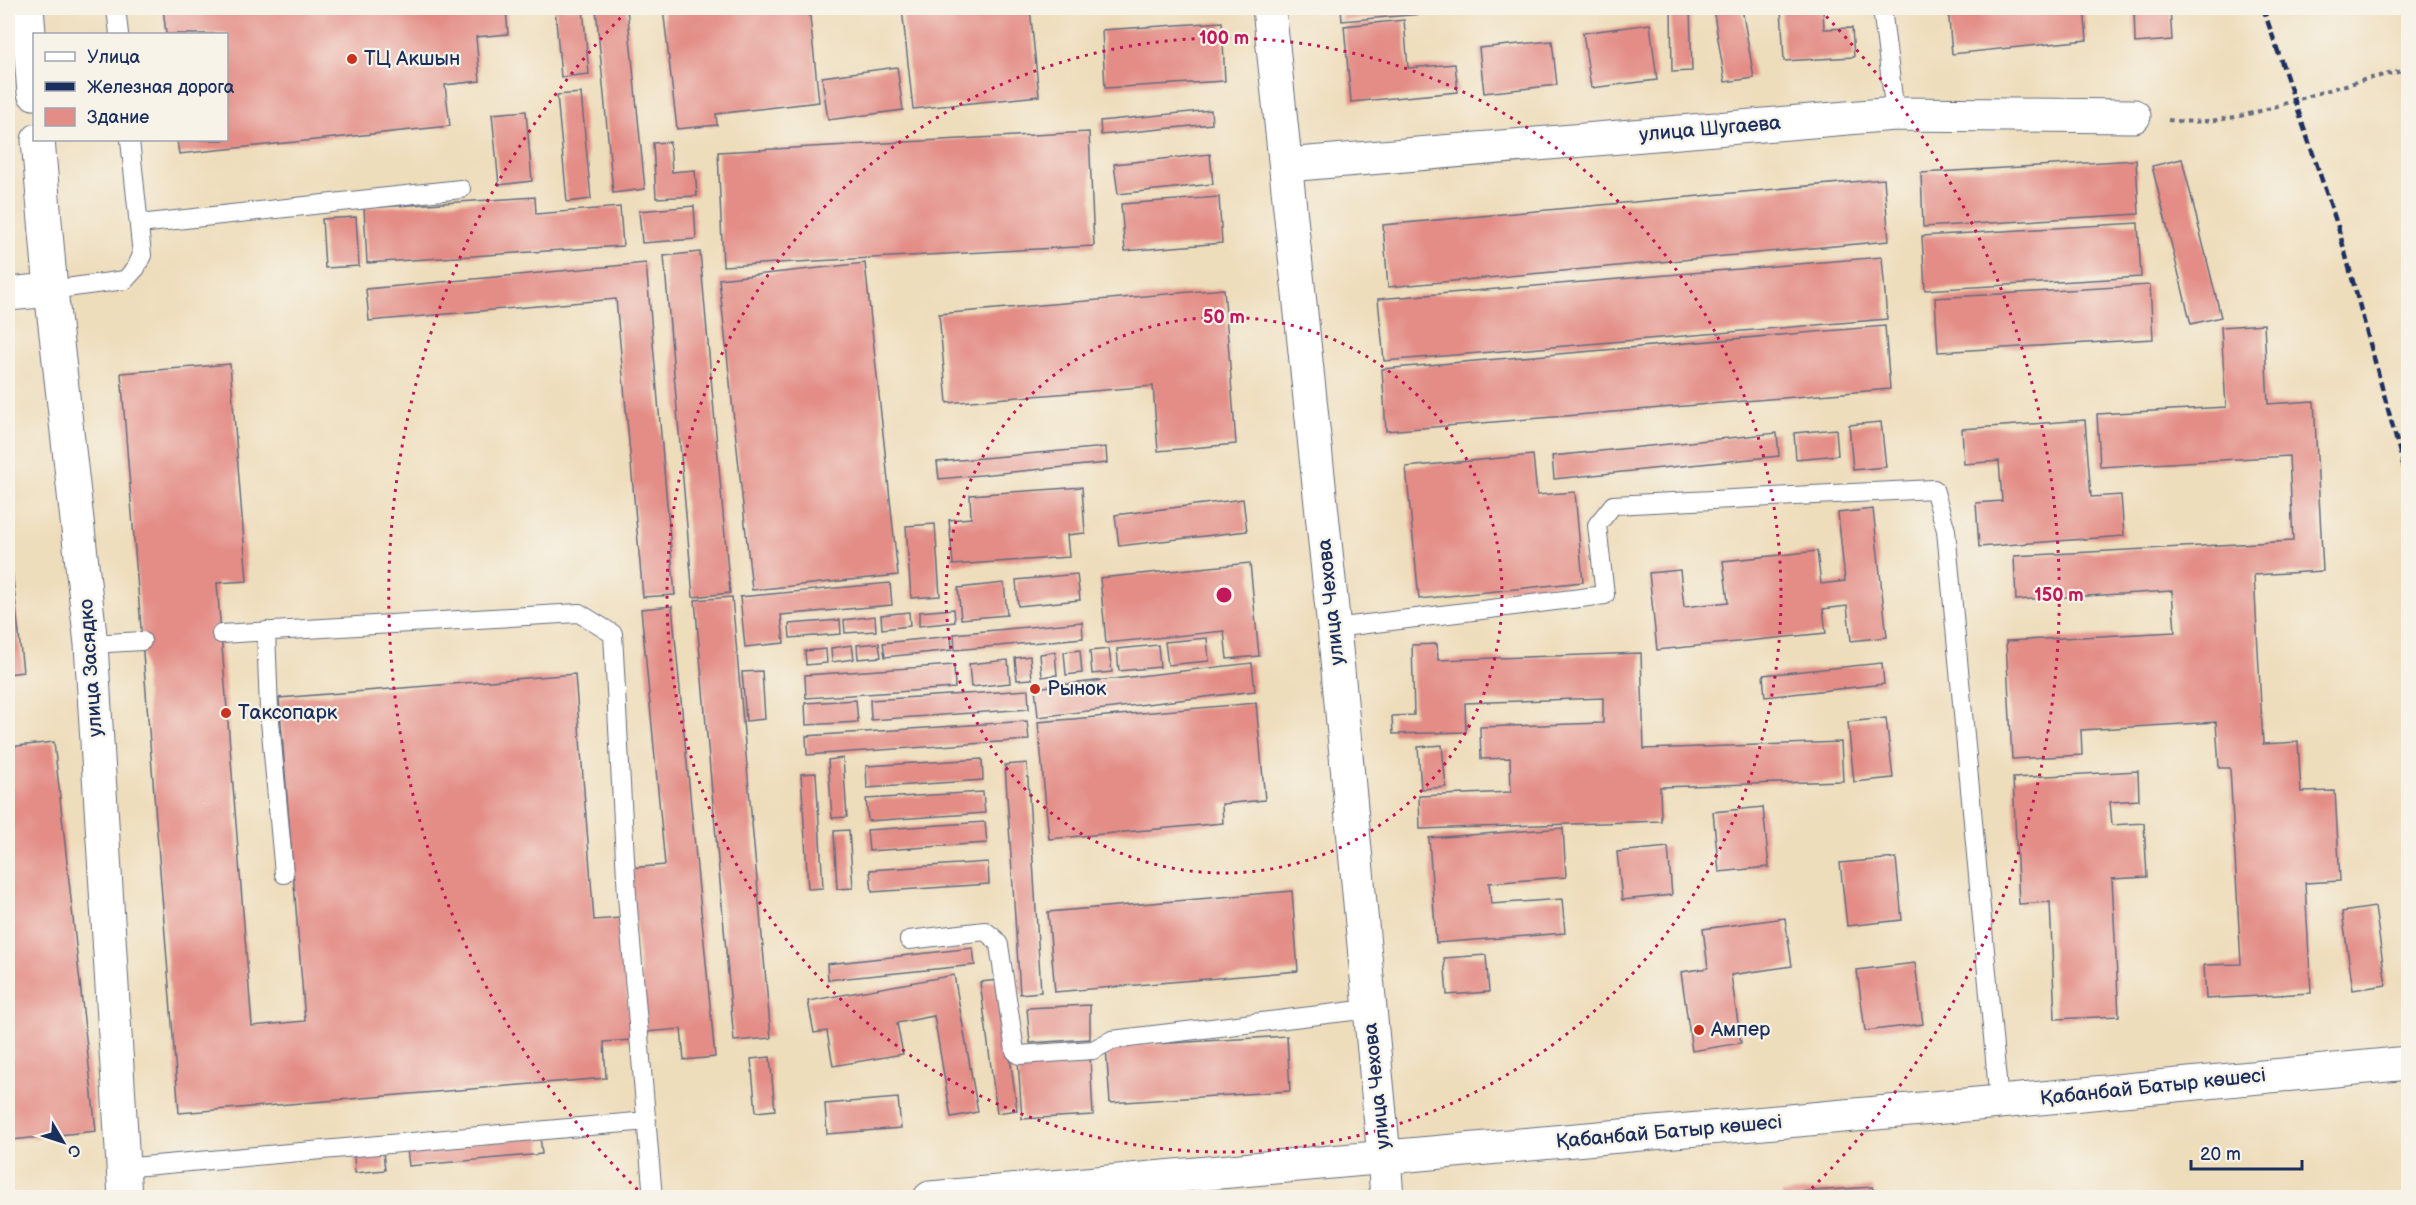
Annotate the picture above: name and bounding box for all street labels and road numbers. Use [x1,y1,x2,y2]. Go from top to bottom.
street label: улица Шугаева [1638,111,1782,147]
street label: улица Чехова [1312,538,1350,666]
street label: улица Засядко [74,598,108,738]
street label: улица Чехова [1358,1022,1396,1150]
street label: Қабанбай Батыр көшесі [2039,1063,2267,1111]
street label: Қабанбай Батыр көшесі [1555,1110,1783,1154]

